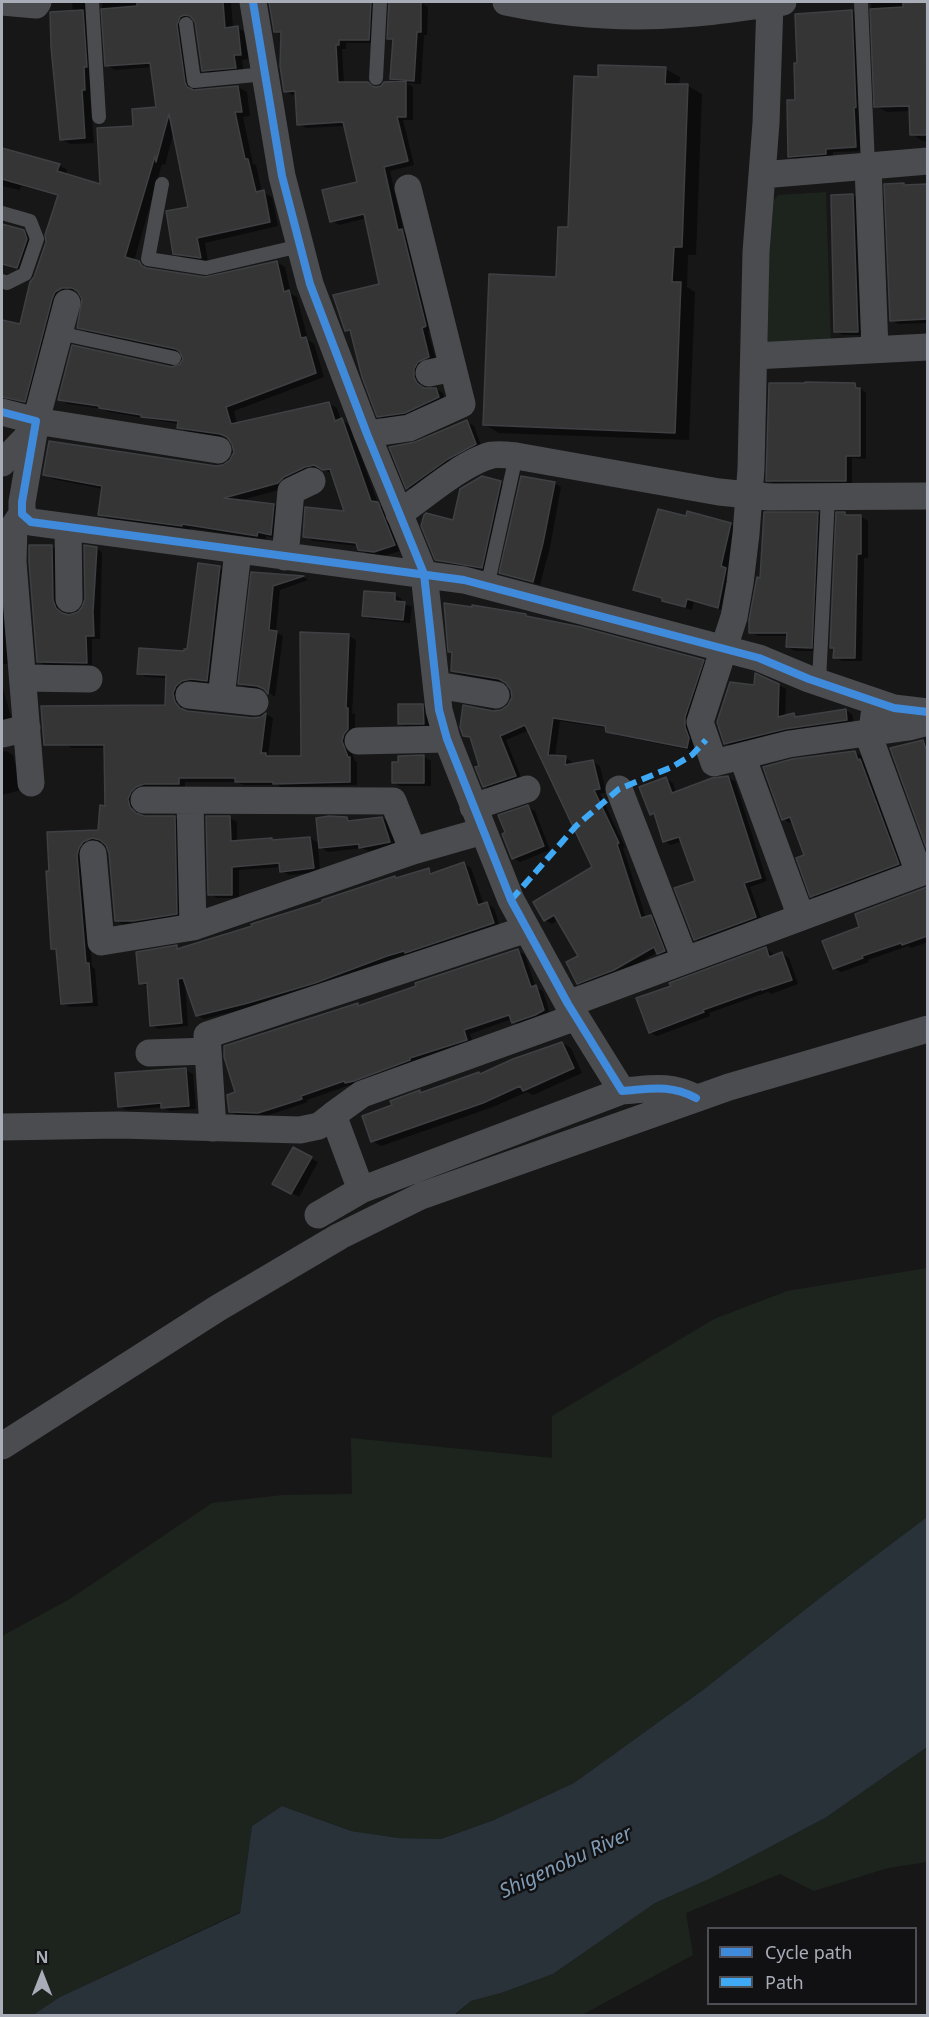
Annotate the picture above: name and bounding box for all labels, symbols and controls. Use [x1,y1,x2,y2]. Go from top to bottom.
water label: Shigenobu River [496,1822,636,1904]
legend [707,1927,917,2005]
text: Cycle path [765,1940,852,1964]
north arrow [12,1945,72,2005]
text: N [35,1946,49,1968]
text: Path [765,1970,804,1994]

